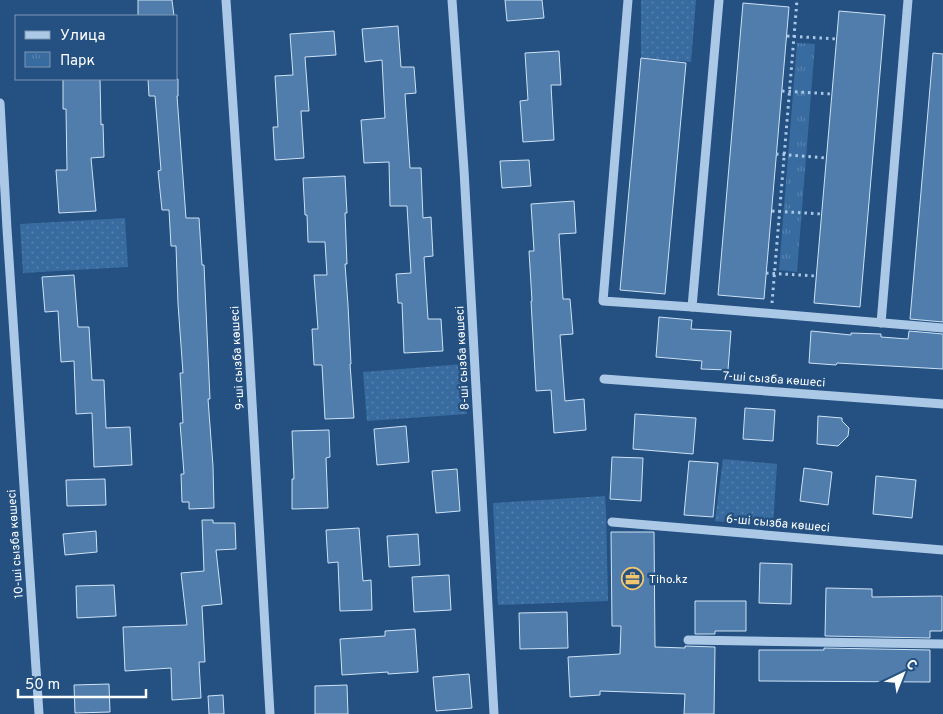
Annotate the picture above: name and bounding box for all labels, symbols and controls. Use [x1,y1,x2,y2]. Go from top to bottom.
legend [15,15,178,80]
text: Улица [60,27,105,46]
text: Парк [60,52,95,71]
street label: 9-ші сызба көшесі [227,305,249,410]
street label: 8-ші сызба көшесі [452,305,474,410]
street label: 7-ші сызба көшесі [722,368,826,392]
street label: 10-ші сызба көшесі [4,489,28,599]
street label: 6-ші сызба көшесі [725,511,831,537]
office icon: Tiho.kz [621,567,645,591]
place label: Tiho.kz [649,572,688,588]
north arrow [878,649,928,699]
text: С [902,656,920,675]
scale bar [18,666,145,698]
text: 50 m [25,676,60,695]

